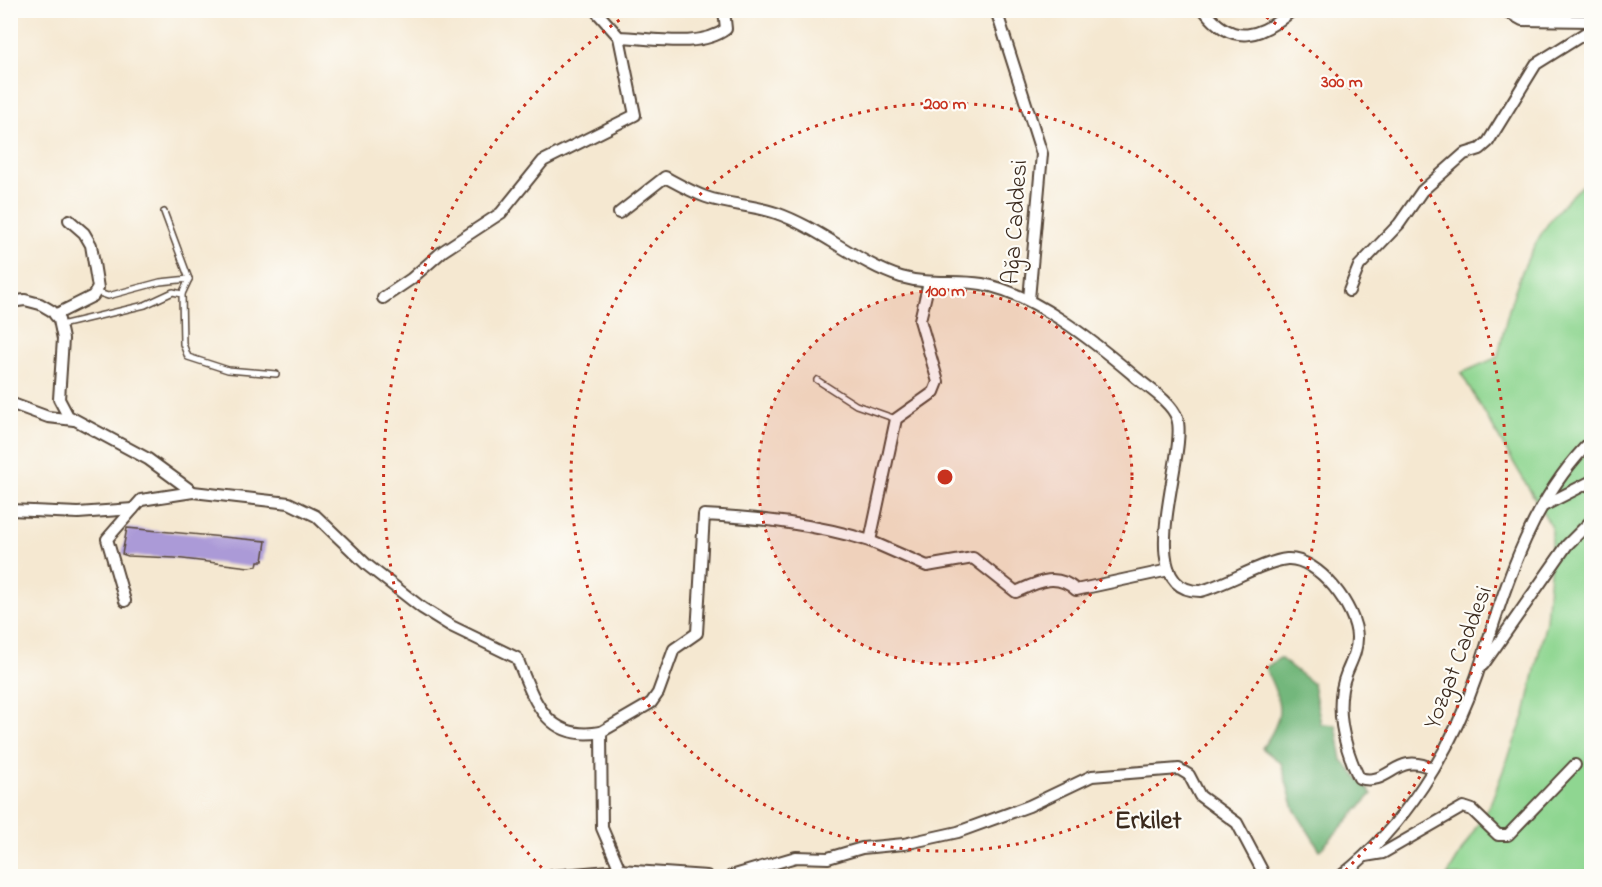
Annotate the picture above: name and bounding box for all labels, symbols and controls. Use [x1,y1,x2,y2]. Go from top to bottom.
text: 300 m [1320,70,1363,96]
text: 200 m [923,92,967,118]
street label: Ağa Caddesi [995,159,1038,286]
text: 100 m [925,279,965,305]
centre of rings [935,467,955,487]
street label: Yozgat Caddesi [1416,581,1503,735]
district label: Erkilet [1114,802,1182,841]

